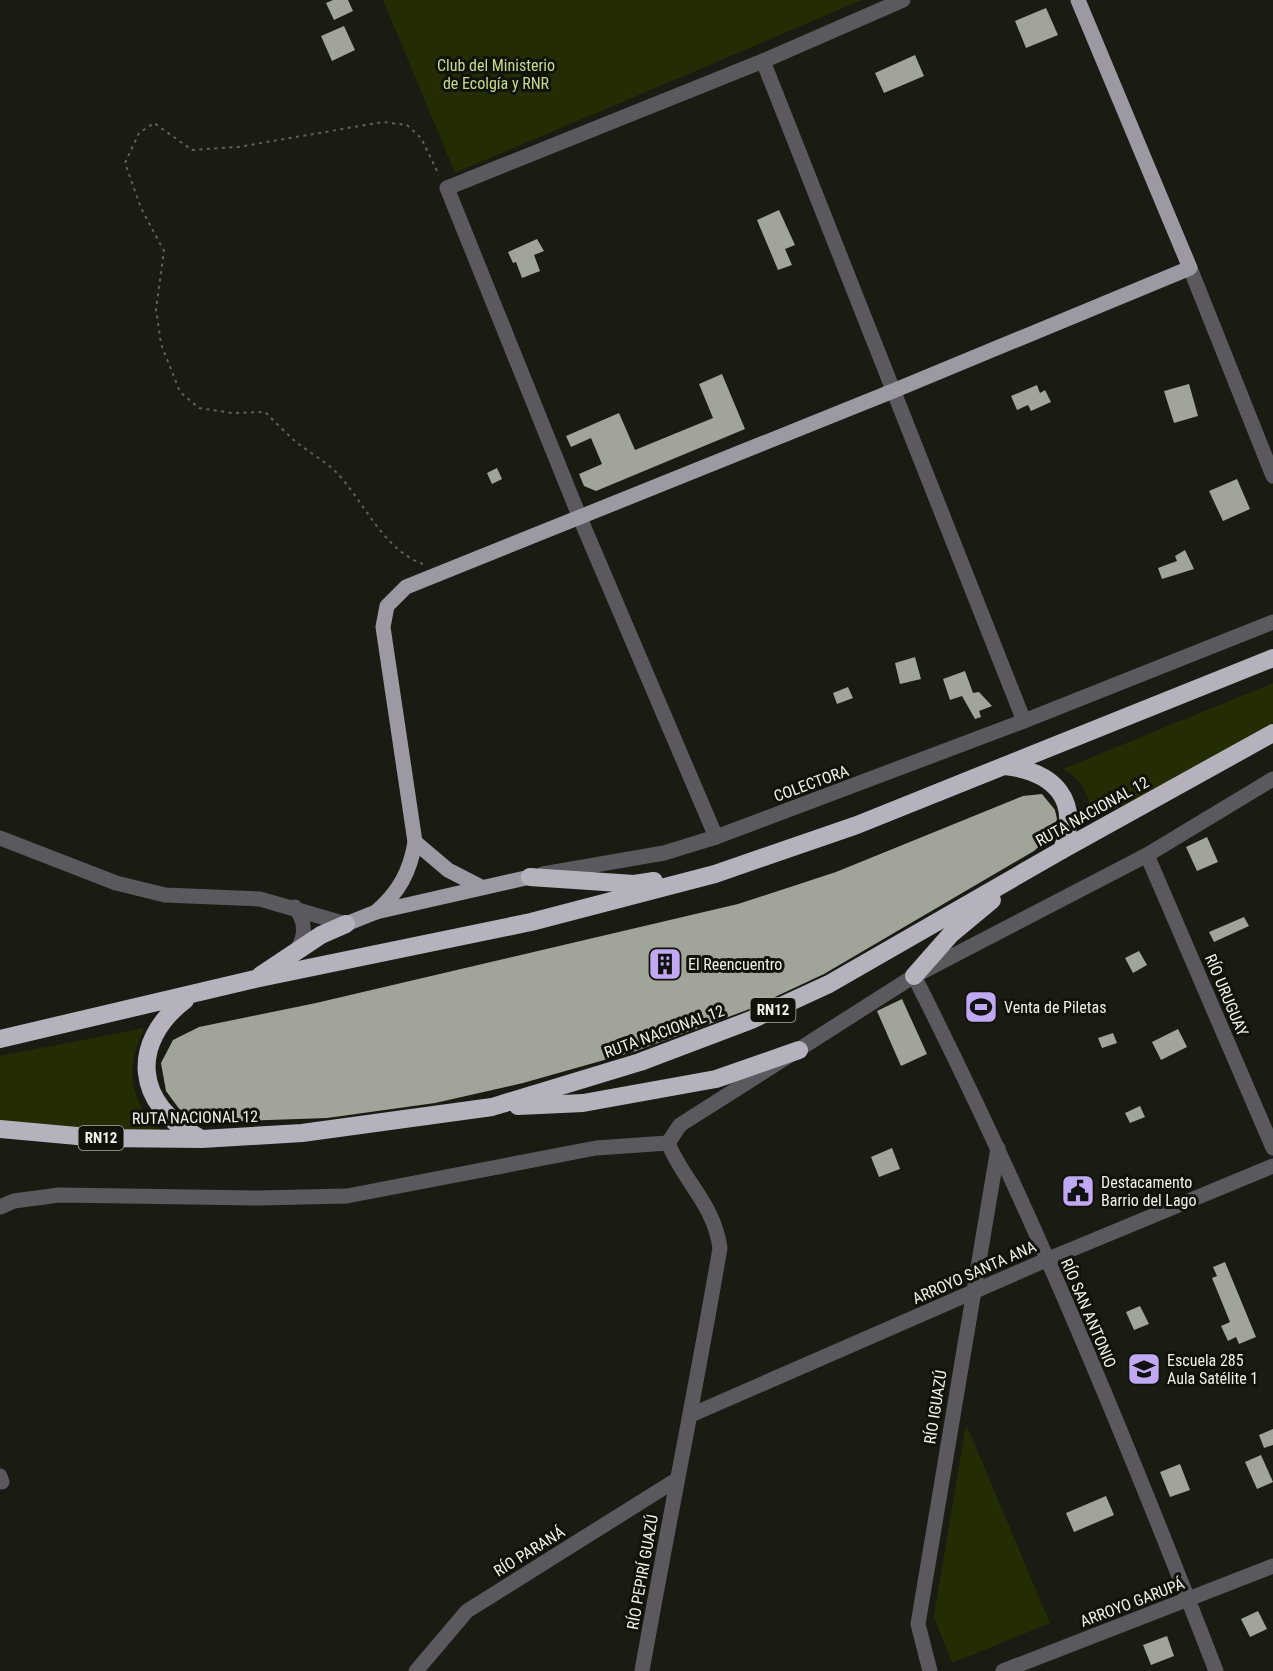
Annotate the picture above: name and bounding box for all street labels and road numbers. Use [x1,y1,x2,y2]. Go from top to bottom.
street label: COLECTORA [771,761,851,806]
street label: RUTA NACIONAL 12 [1032,772,1152,850]
street label: RÍO URUGUAY [1201,951,1253,1040]
road number: RN12 [750,998,796,1022]
street label: RUTA NACIONAL 12 [602,1001,727,1062]
street label: RUTA NACIONAL 12 [132,1107,258,1128]
road number: RN12 [78,1126,124,1150]
street label: ARROYO SANTA ANA [909,1237,1039,1308]
street label: RÍO SAN ANTONIO [1057,1256,1120,1371]
street label: RÍO IGUAZÚ [920,1369,951,1445]
street label: RÍO PEPIRÍ GUAZÚ [623,1513,662,1631]
street label: RÍO PARANÁ [490,1522,568,1581]
street label: ARROYO GARUPÁ [1077,1574,1187,1631]

